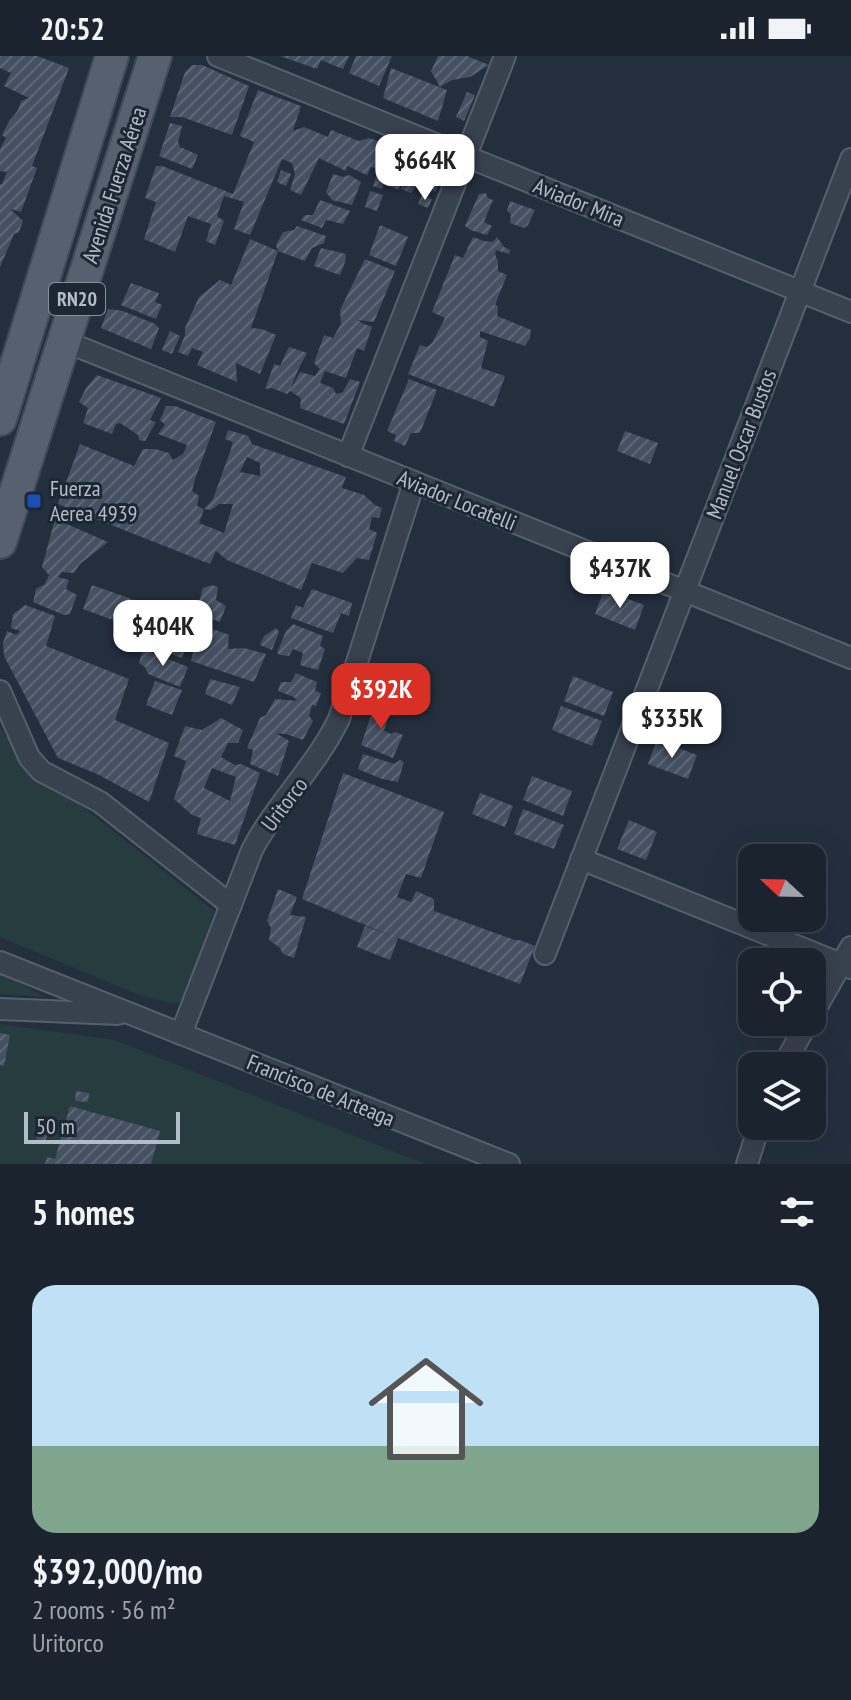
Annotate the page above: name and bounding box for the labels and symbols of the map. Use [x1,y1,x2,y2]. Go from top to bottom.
street label: Avenida Fuerza Aérea [76,103,152,267]
pin: $664K [369,134,481,202]
street label: Aviador Mira [530,171,628,233]
road number: RN20 [49,283,105,315]
street label: Manuel Oscar Bustos [700,365,782,523]
street label: Aviador Locatelli [393,463,521,537]
place label: Fuerza Aerea 4939 [50,474,137,527]
marker: Fuerza Aerea 4939 [25,492,43,510]
pin: $437K [564,542,676,610]
pin: $404K [107,600,219,668]
pin: $392K [325,663,437,731]
pin: $335K [616,692,728,760]
street label: Uritorco [255,771,313,837]
north arrow [738,844,826,932]
street label: Francisco de Arteaga [243,1048,399,1132]
scale bar [24,1108,180,1144]

